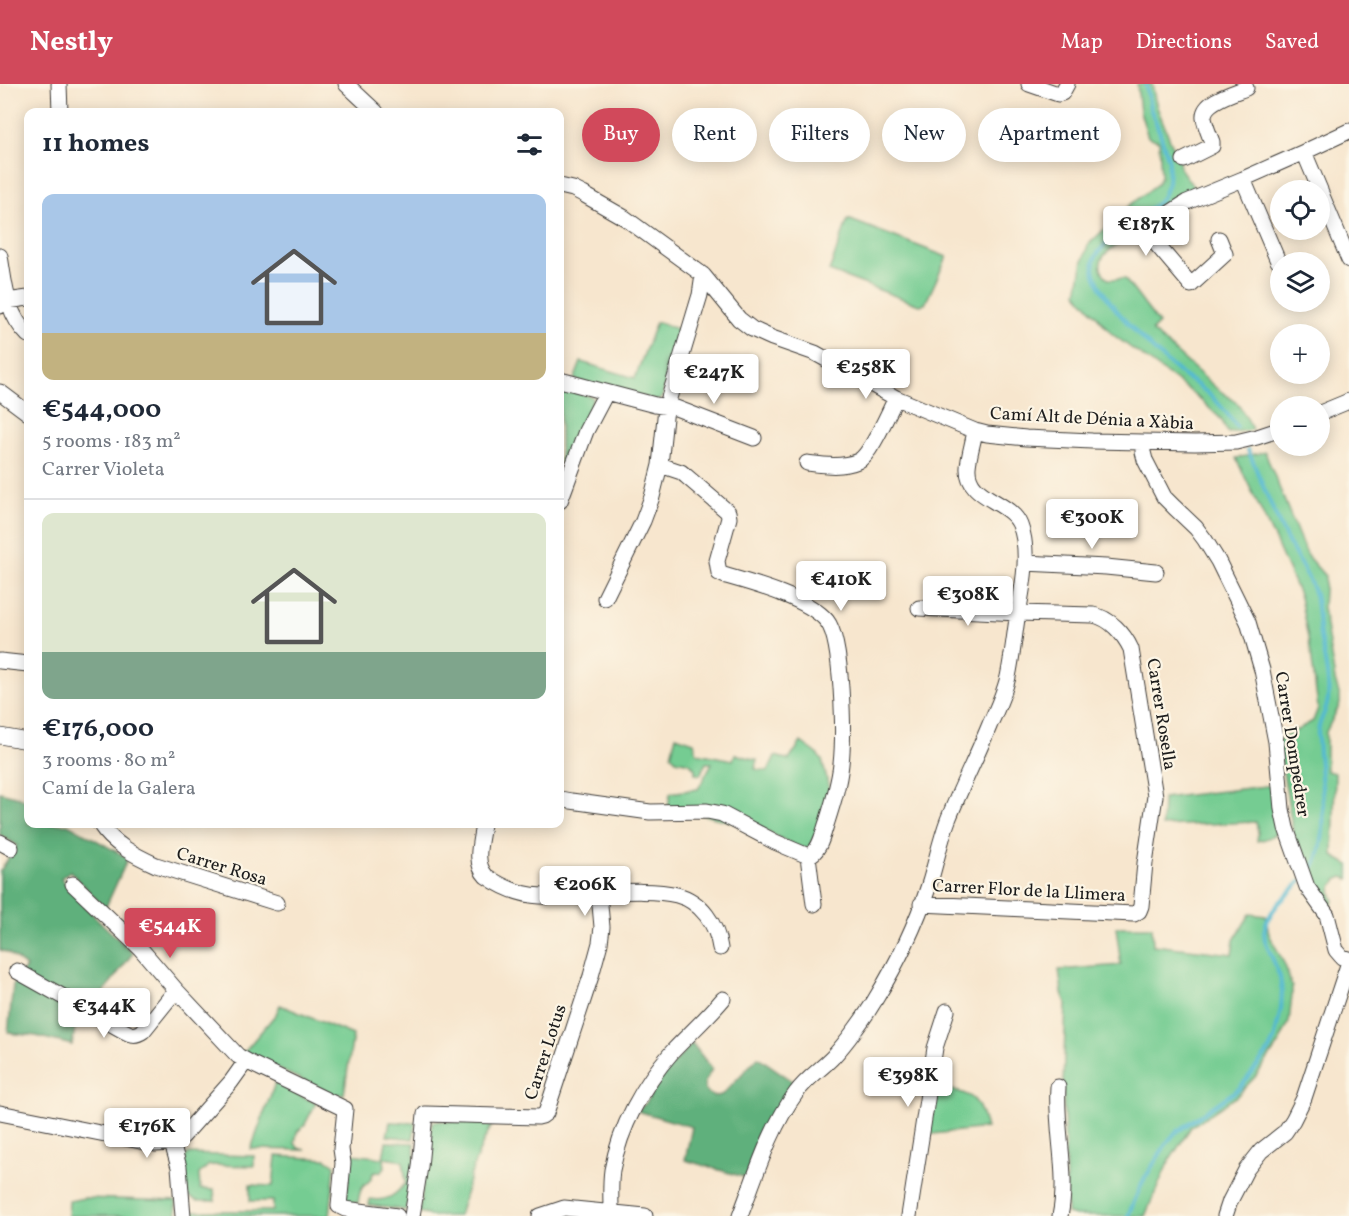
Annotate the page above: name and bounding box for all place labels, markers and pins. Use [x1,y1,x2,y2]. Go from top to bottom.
pin: €187K [1104,206,1188,257]
pin: €258K [824,349,908,400]
pin: €247K [672,354,756,405]
pin: €300K [1050,499,1134,550]
pin: €410K [799,561,883,612]
pin: €308K [926,576,1010,627]
pin: €206K [543,866,627,917]
pin: €544K [128,908,212,959]
pin: €344K [62,988,146,1039]
pin: €398K [866,1057,950,1108]
pin: €176K [105,1108,189,1159]

